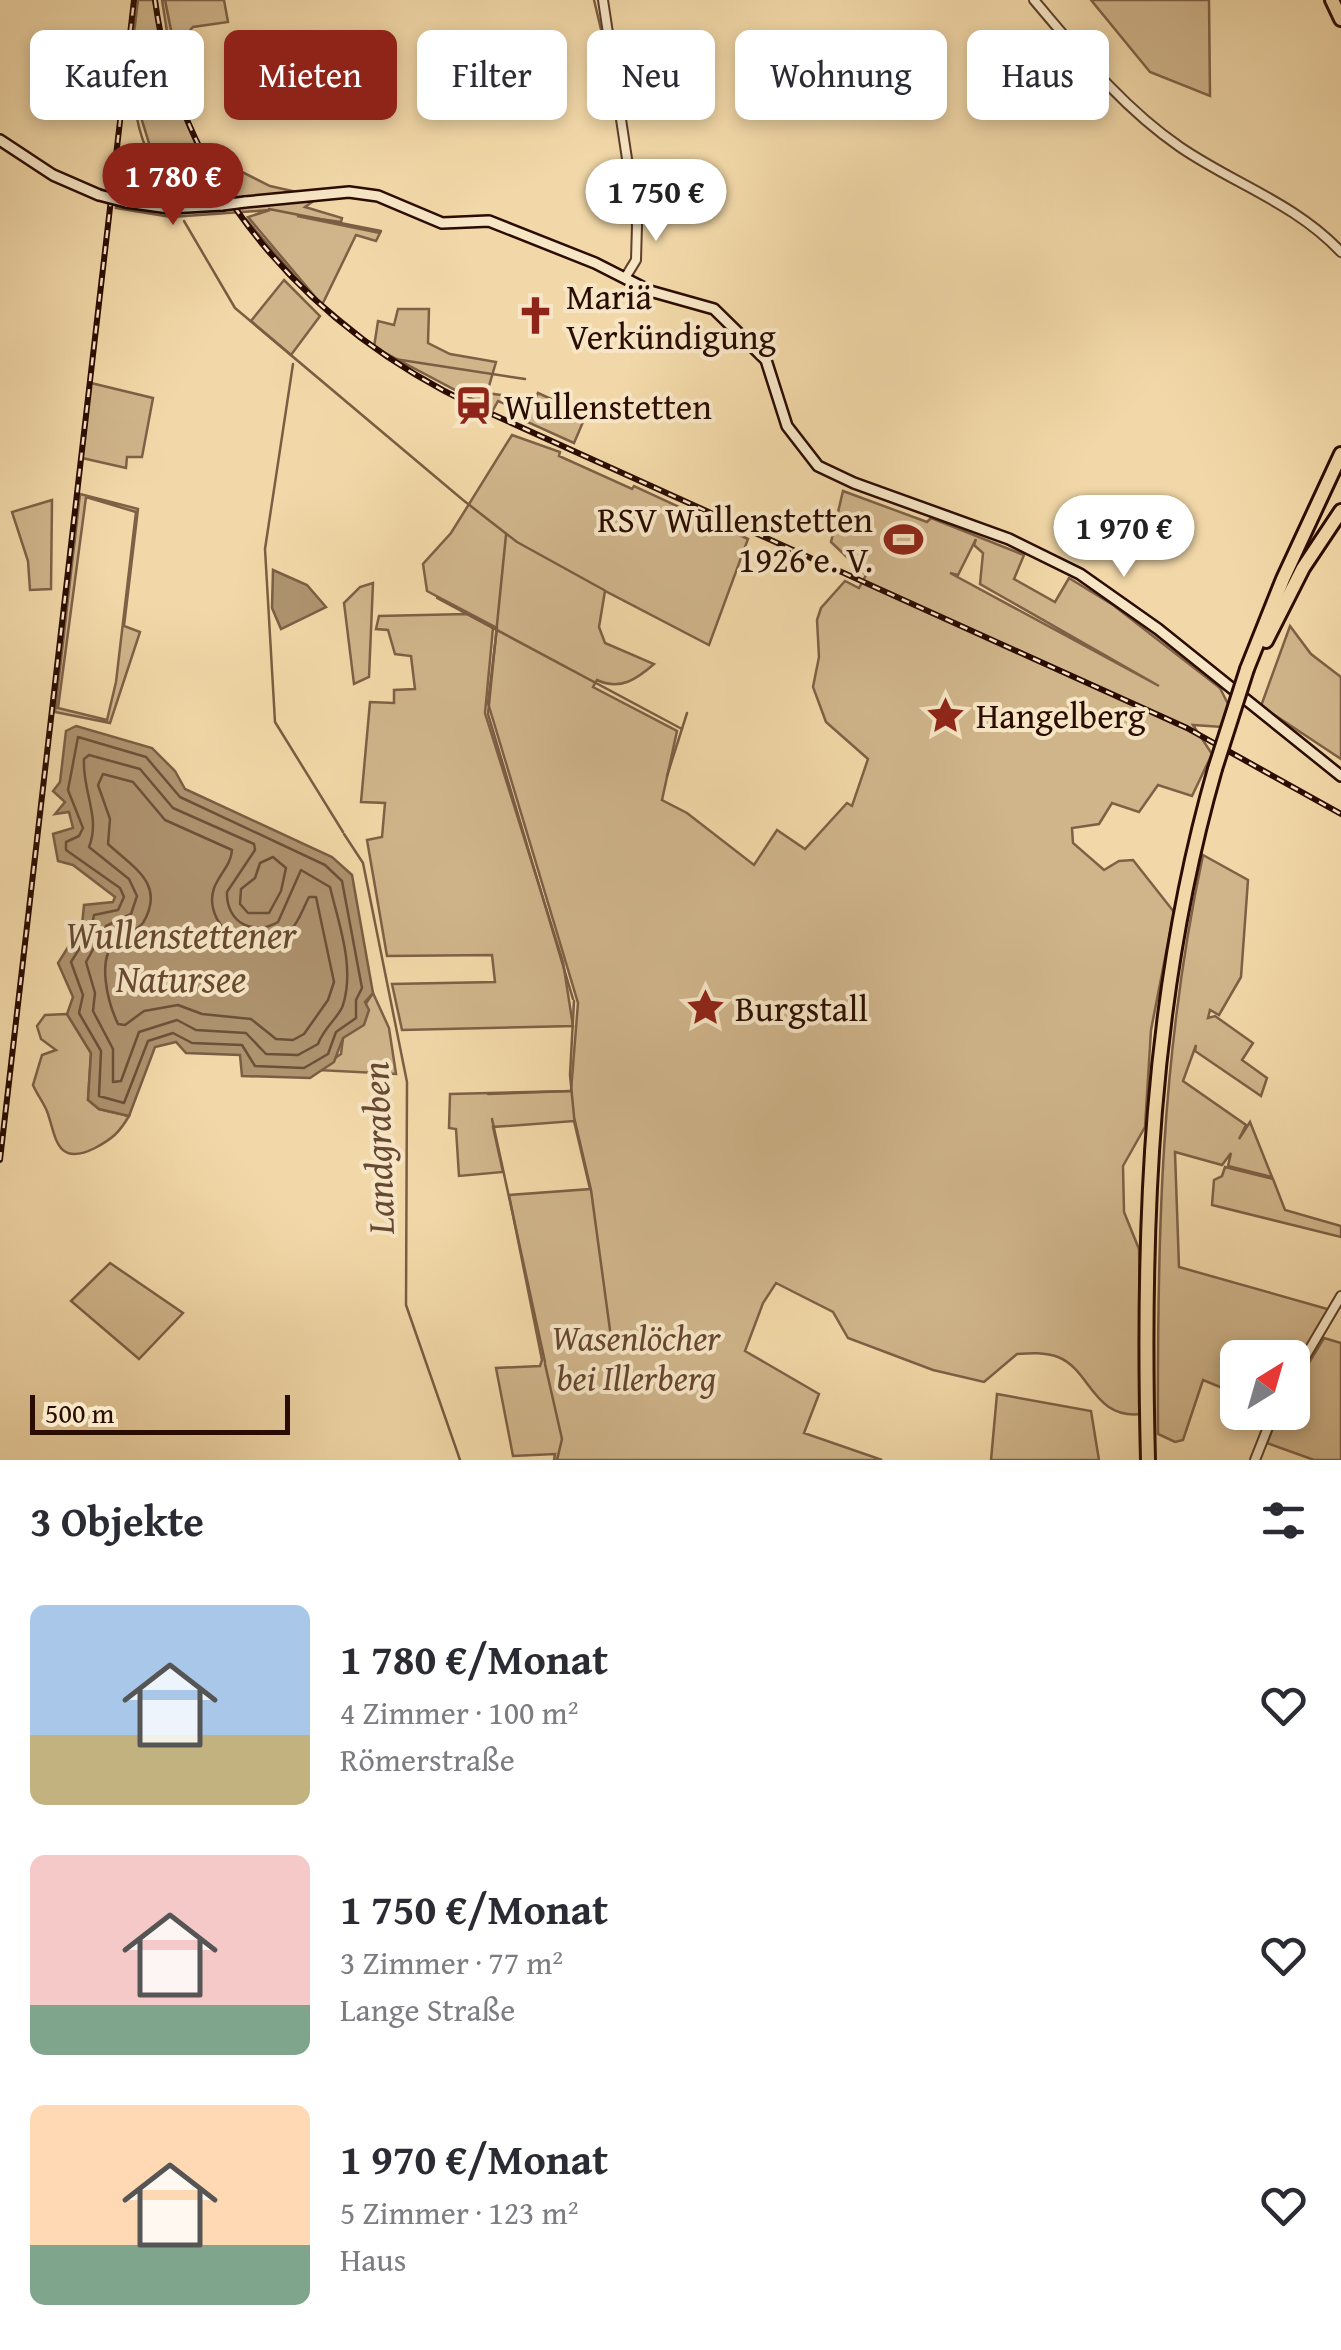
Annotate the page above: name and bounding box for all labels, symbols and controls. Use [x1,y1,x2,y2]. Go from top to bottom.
chip: Kaufen [30,30,204,120]
chip: Mieten [224,30,397,120]
chip: Filter [417,30,567,120]
chip: Neu [587,30,715,120]
chip: Wohnung [735,30,947,120]
chip: Haus [967,30,1109,120]
pin: 1 780 € [81,143,265,228]
text: 1 780 € [125,152,221,199]
pin: 1 750 € [564,159,748,244]
text: 1 750 € [608,168,704,215]
place label: Mariä Verkündigung [566,271,777,362]
church icon: Mariä Verkündigung [515,295,557,337]
place label: Wullenstetten [504,381,712,432]
station icon: Wullenstetten [453,385,495,427]
place label: RSV Wullenstetten 1926 e. V. [597,494,873,585]
pin: 1 970 € [1032,495,1216,580]
text: 1 970 € [1076,504,1172,551]
sports icon: RSV Wullenstetten 1926 e. V. [882,518,924,560]
place label: Hangelberg [976,690,1146,741]
place icon: Hangelberg [925,694,967,736]
water label: Wullenstettener Natursee [65,906,298,1006]
place label: Burgstall [735,983,868,1034]
place icon: Burgstall [684,987,726,1029]
water label: Landgraben [346,1061,408,1236]
park label: Wasenlöcher bei Illerberg [552,1312,721,1403]
north arrow [1220,1340,1310,1430]
map controls [1220,1340,1310,1430]
scale bar [30,1390,290,1434]
text: 500 m [45,1392,114,1433]
text: 3 Objekte [30,1490,204,1551]
icon: filters [1256,1493,1311,1548]
text: 1 780 €/Monat [340,1628,608,1689]
icon: home [110,1645,230,1765]
icon: heart [1256,1678,1311,1733]
text: 4 Zimmer · 100 m² [340,1689,578,1736]
text: Römerstraße [340,1736,515,1783]
text: 1 750 €/Monat [340,1878,608,1939]
icon: home [110,1895,230,2015]
icon: heart [1256,1928,1311,1983]
text: 3 Zimmer · 77 m² [340,1939,563,1986]
text: Lange Straße [340,1986,515,2033]
text: 1 970 €/Monat [340,2128,608,2189]
icon: home [110,2145,230,2265]
icon: heart [1256,2178,1311,2233]
text: 5 Zimmer · 123 m² [340,2189,578,2236]
text: Haus [340,2236,406,2283]

